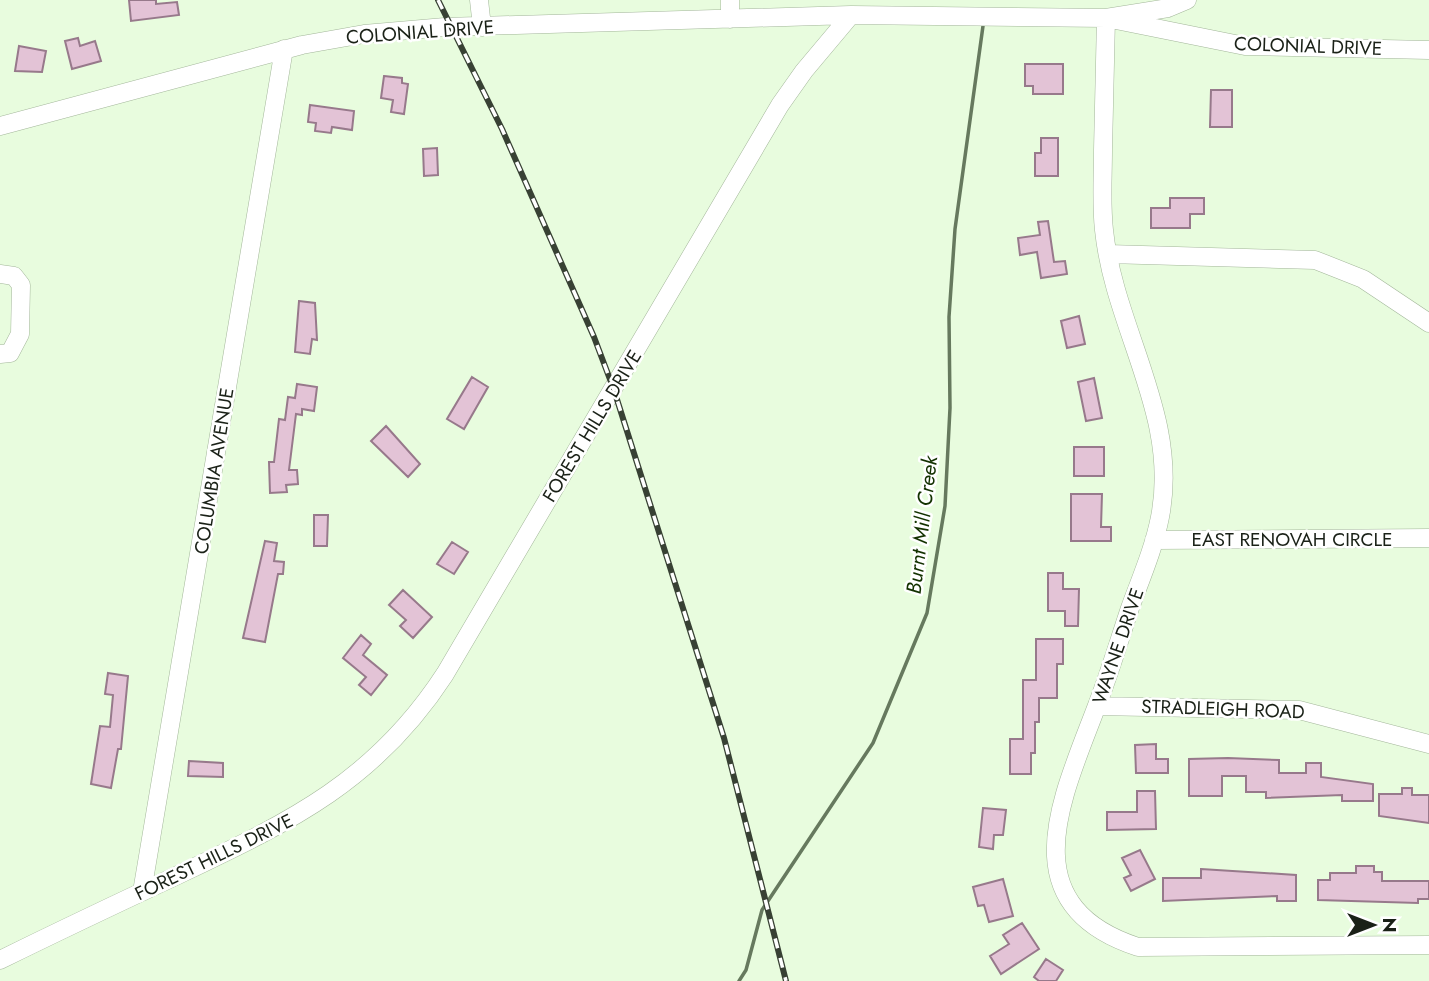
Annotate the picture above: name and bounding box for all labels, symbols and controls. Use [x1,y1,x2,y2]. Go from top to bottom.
street label: COLONIAL DRIVE [345,13,495,51]
street label: COLONIAL DRIVE [1233,30,1383,62]
street label: FOREST HILLS DRIVE [536,345,648,507]
street label: COLUMBIA AVENUE [188,386,240,556]
water label: Burnt Mill Creek [899,453,945,596]
street label: EAST RENOVAH CIRCLE [1192,526,1392,553]
street label: WAYNE DRIVE [1086,584,1150,708]
street label: STRADLEIGH ROAD [1141,693,1305,725]
street label: FOREST HILLS DRIVE [130,807,298,907]
north arrow [1338,890,1408,960]
text: N [1376,917,1403,933]

